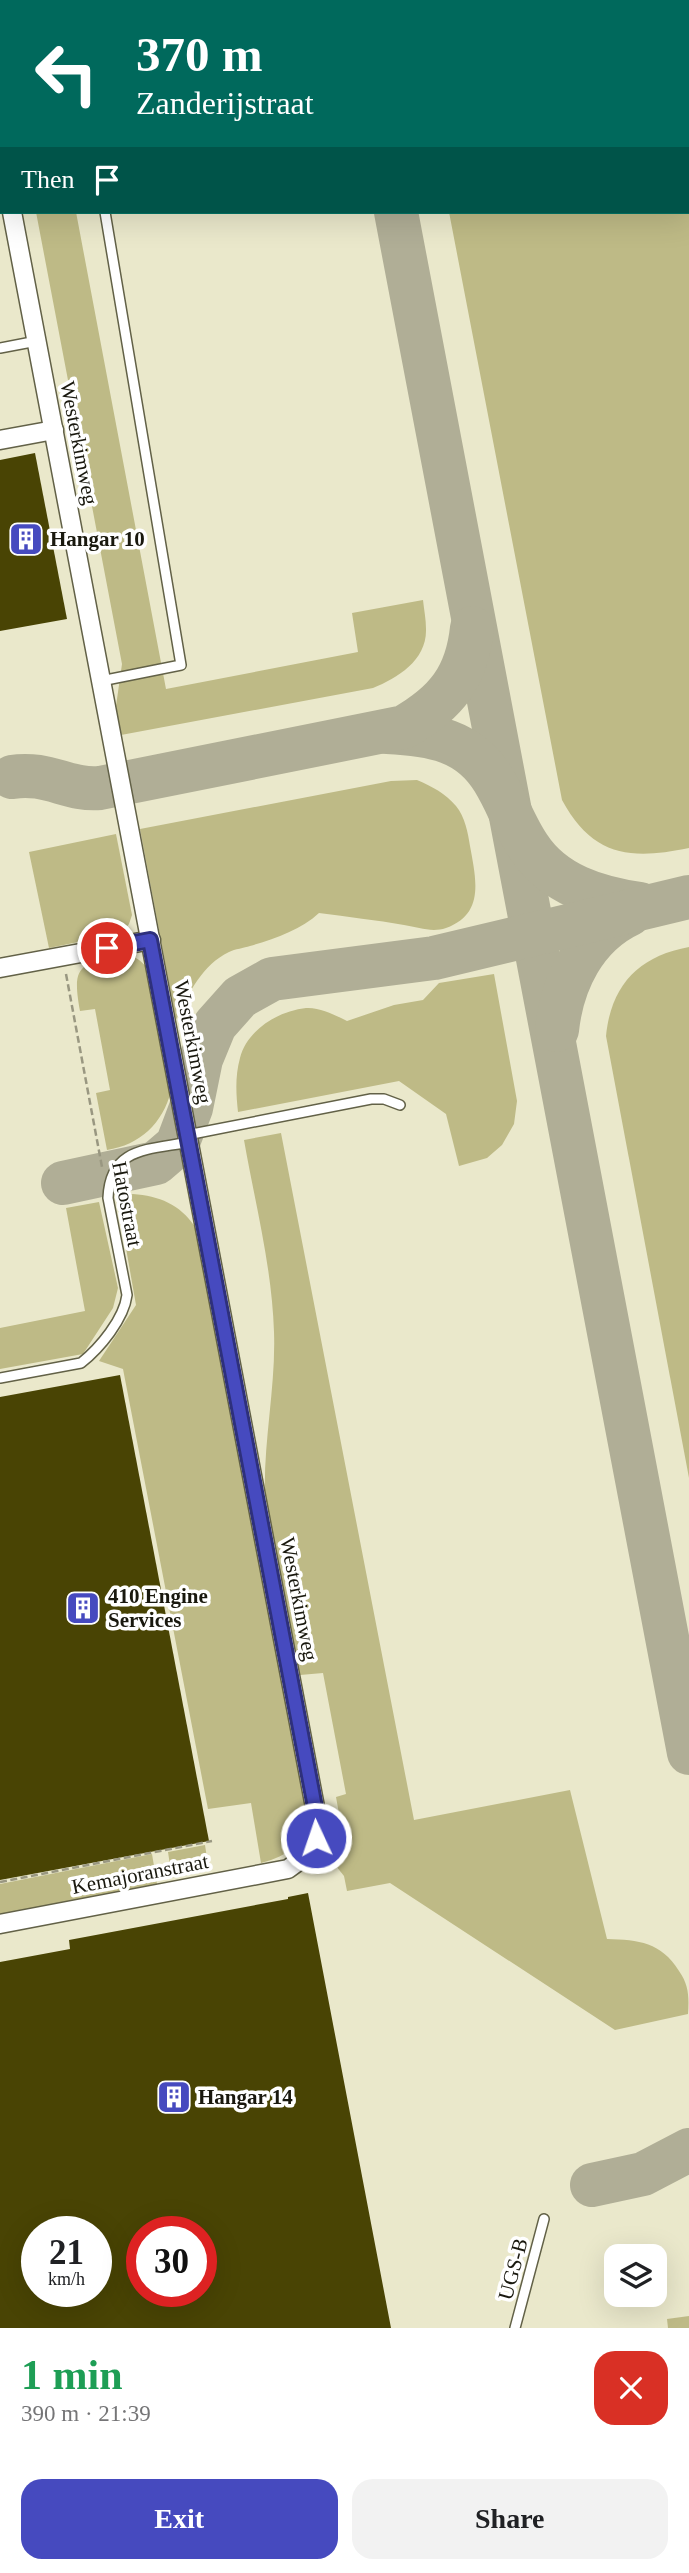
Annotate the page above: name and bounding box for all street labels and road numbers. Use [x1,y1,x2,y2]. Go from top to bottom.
street label: Westerkimweg [55,379,103,507]
street label: Westerkimweg [169,978,217,1106]
street label: Hatostraat [107,1159,147,1249]
street label: Westerkimweg [275,1535,323,1663]
street label: Kemajoranstraat [70,1849,211,1899]
street label: UGS-B [493,2235,533,2303]

